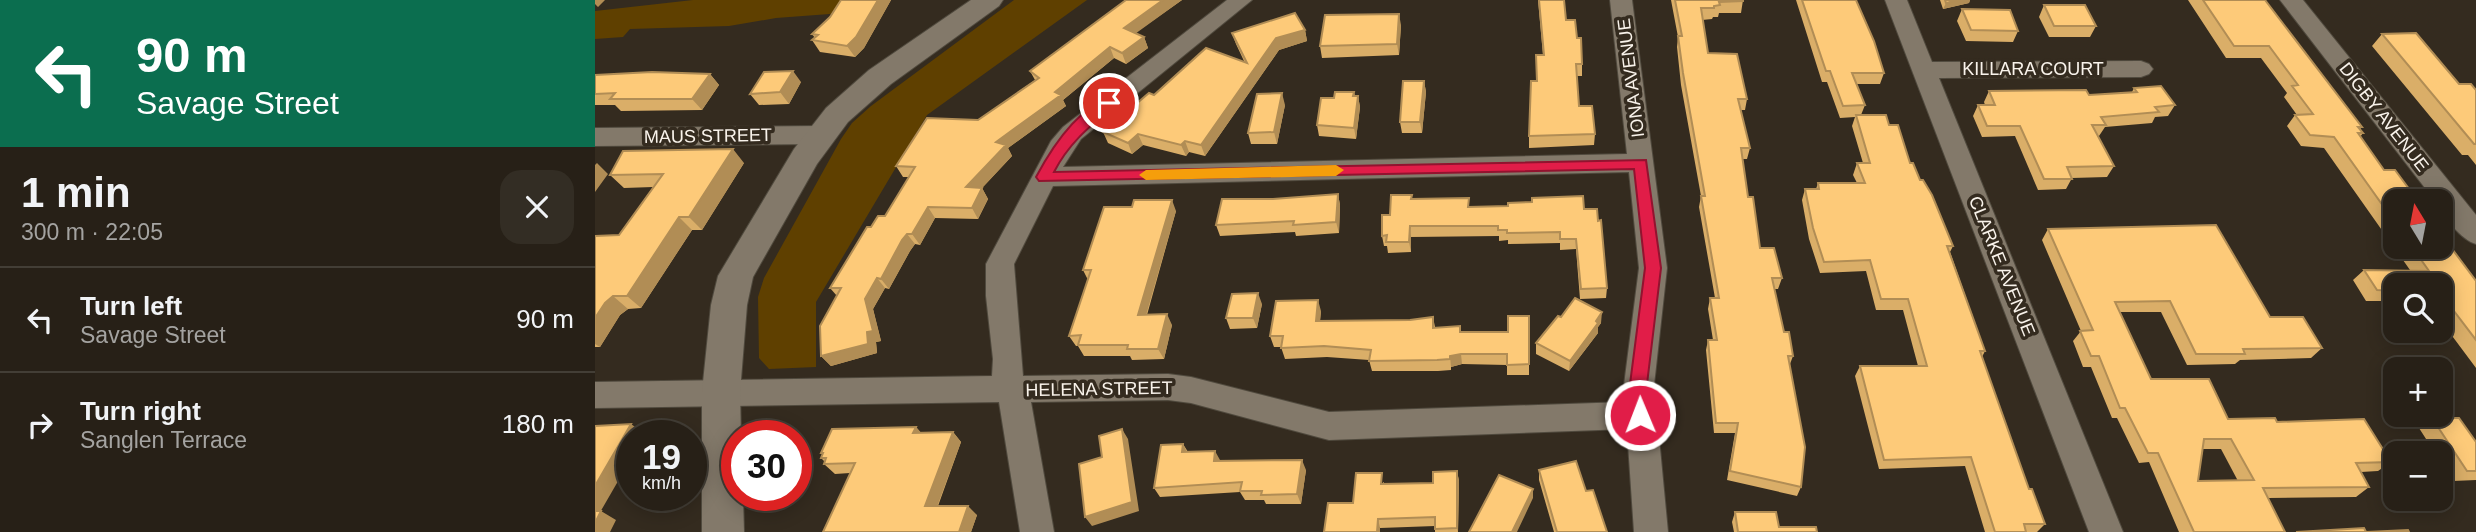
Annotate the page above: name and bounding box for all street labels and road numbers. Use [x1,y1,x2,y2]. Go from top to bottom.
street label: IONA AVENUE [1614,17,1648,139]
street label: KILLARA COURT [1962,59,2104,79]
street label: DIGBY AVENUE [2335,59,2433,175]
street label: MAUS STREET [644,125,772,147]
street label: CLARKE AVENUE [1965,193,2039,339]
street label: HELENA STREET [1025,378,1173,400]

